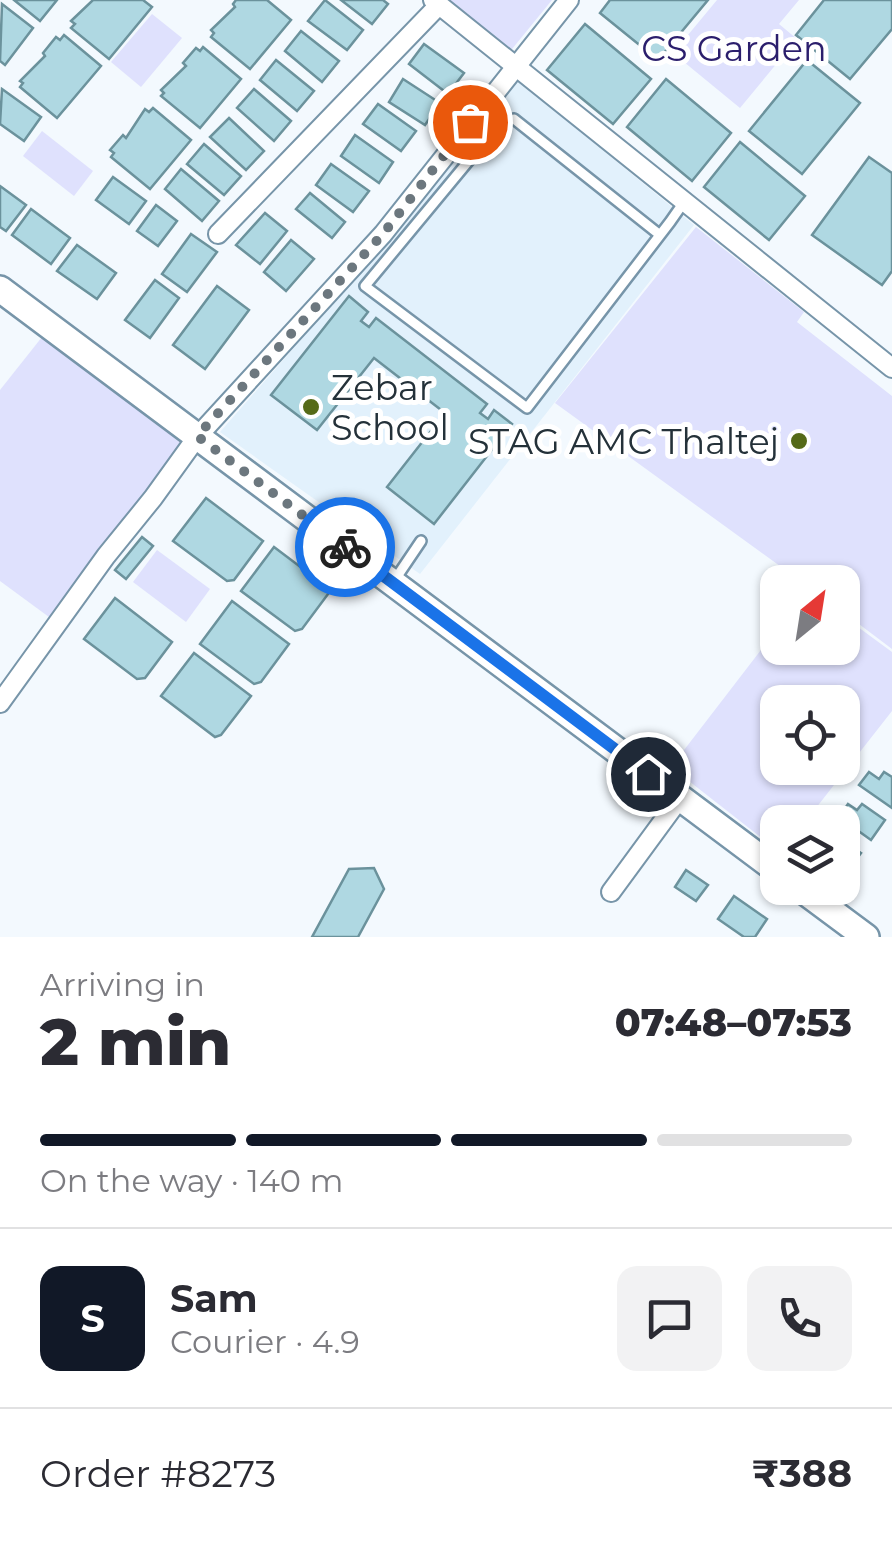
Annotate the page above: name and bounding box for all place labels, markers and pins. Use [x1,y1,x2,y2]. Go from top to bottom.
pin [428,80,513,165]
place label: Zebar School [331,366,449,449]
marker: Zebar School [300,396,322,418]
place label: STAG AMC Thaltej [468,420,779,463]
marker: STAG AMC Thaltej [788,430,810,452]
pin [606,732,691,817]

